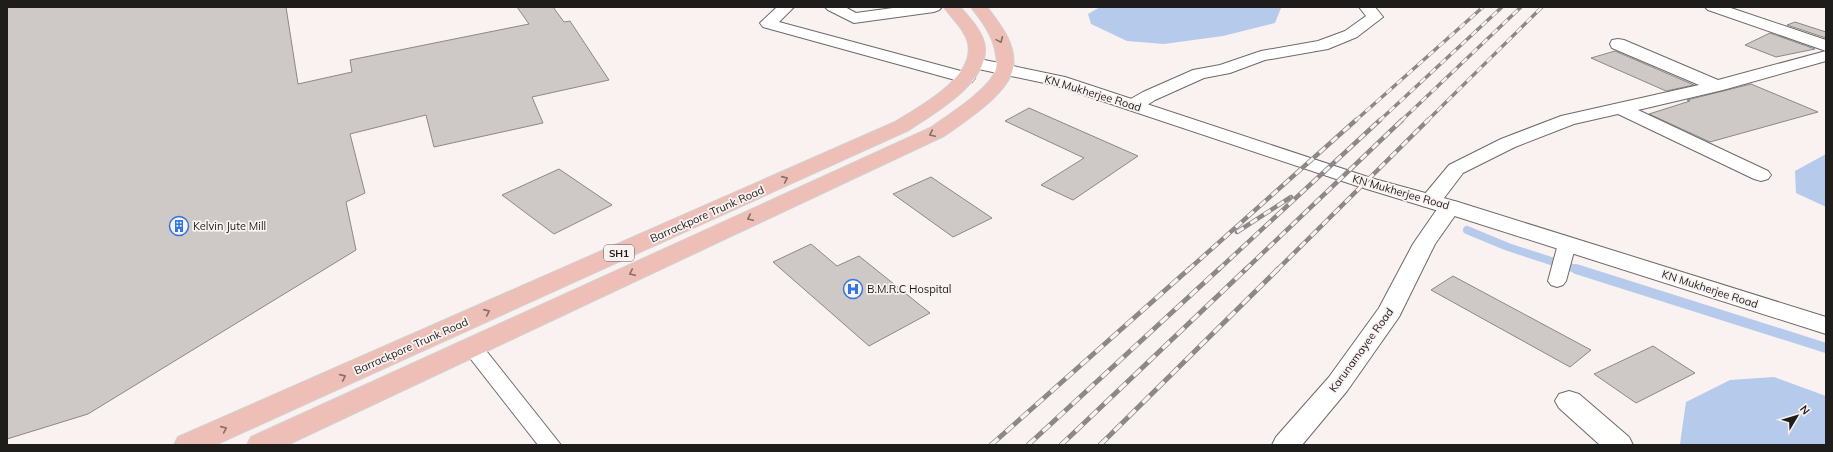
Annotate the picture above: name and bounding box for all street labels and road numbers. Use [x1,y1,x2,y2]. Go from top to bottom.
street label: KN Mukherjee Road [1043,72,1143,114]
street label: KN Mukherjee Road [1351,171,1451,213]
street label: Barrackpore Trunk Road [648,182,766,246]
road number: SH1 [604,245,634,261]
street label: KN Mukherjee Road [1660,267,1760,311]
street label: Karunamayee Road [1326,305,1396,395]
street label: Barrackpore Trunk Road [352,314,470,378]

